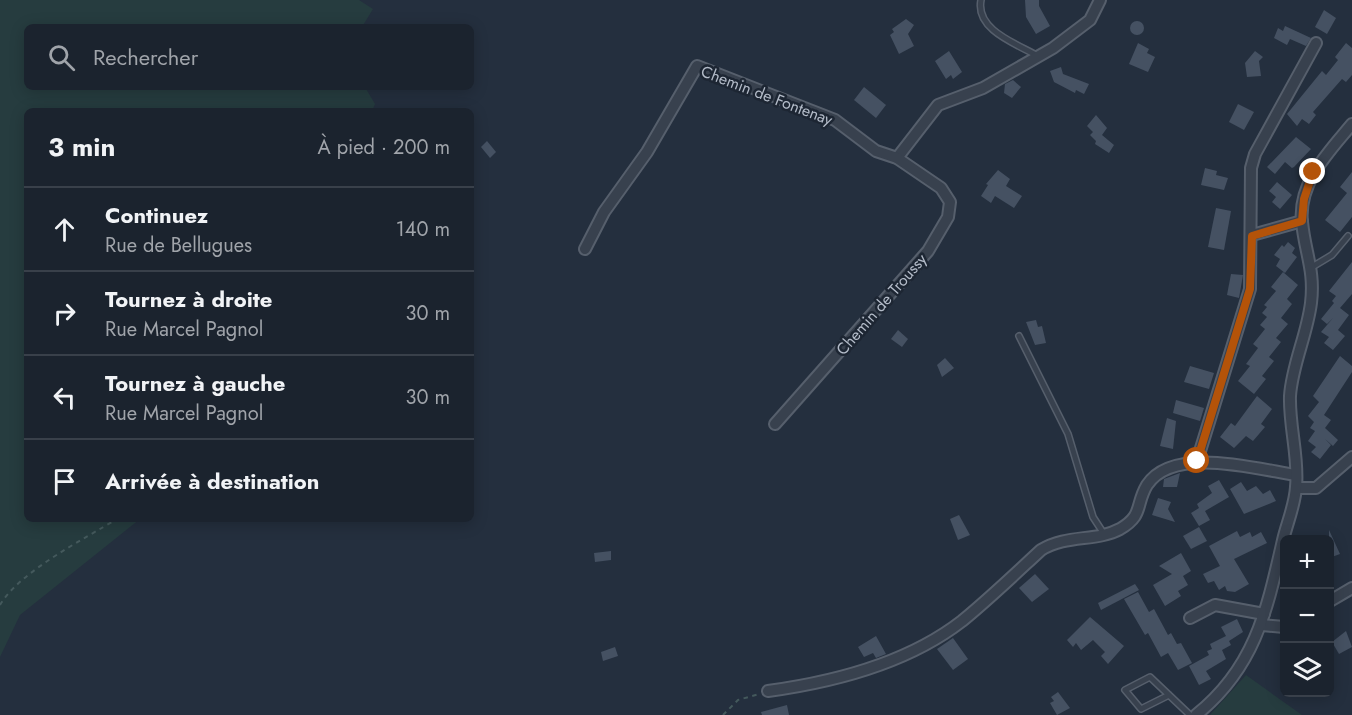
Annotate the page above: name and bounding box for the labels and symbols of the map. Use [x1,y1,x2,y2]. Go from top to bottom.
street label: Chemin de Fontenay [698,60,837,132]
route end [1299,158,1325,184]
street label: Chemin de Troussy [831,248,933,360]
route start [1183,447,1209,473]

